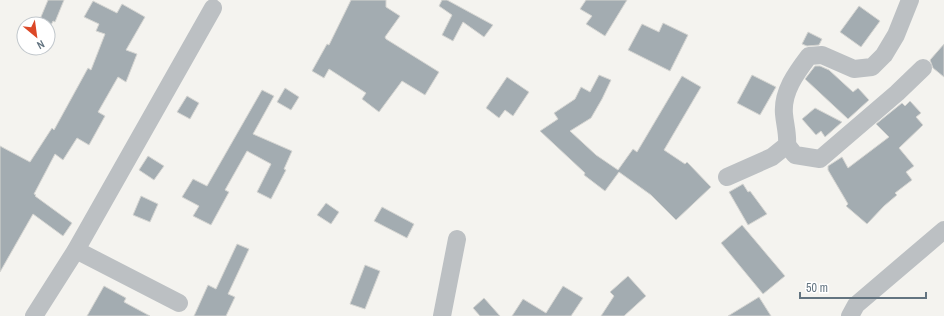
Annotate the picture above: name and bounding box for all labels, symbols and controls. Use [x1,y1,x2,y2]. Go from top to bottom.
north arrow [16,16,56,56]
text: N [35,37,47,52]
scale bar [800,274,926,300]
text: 50 m [806,280,828,296]

